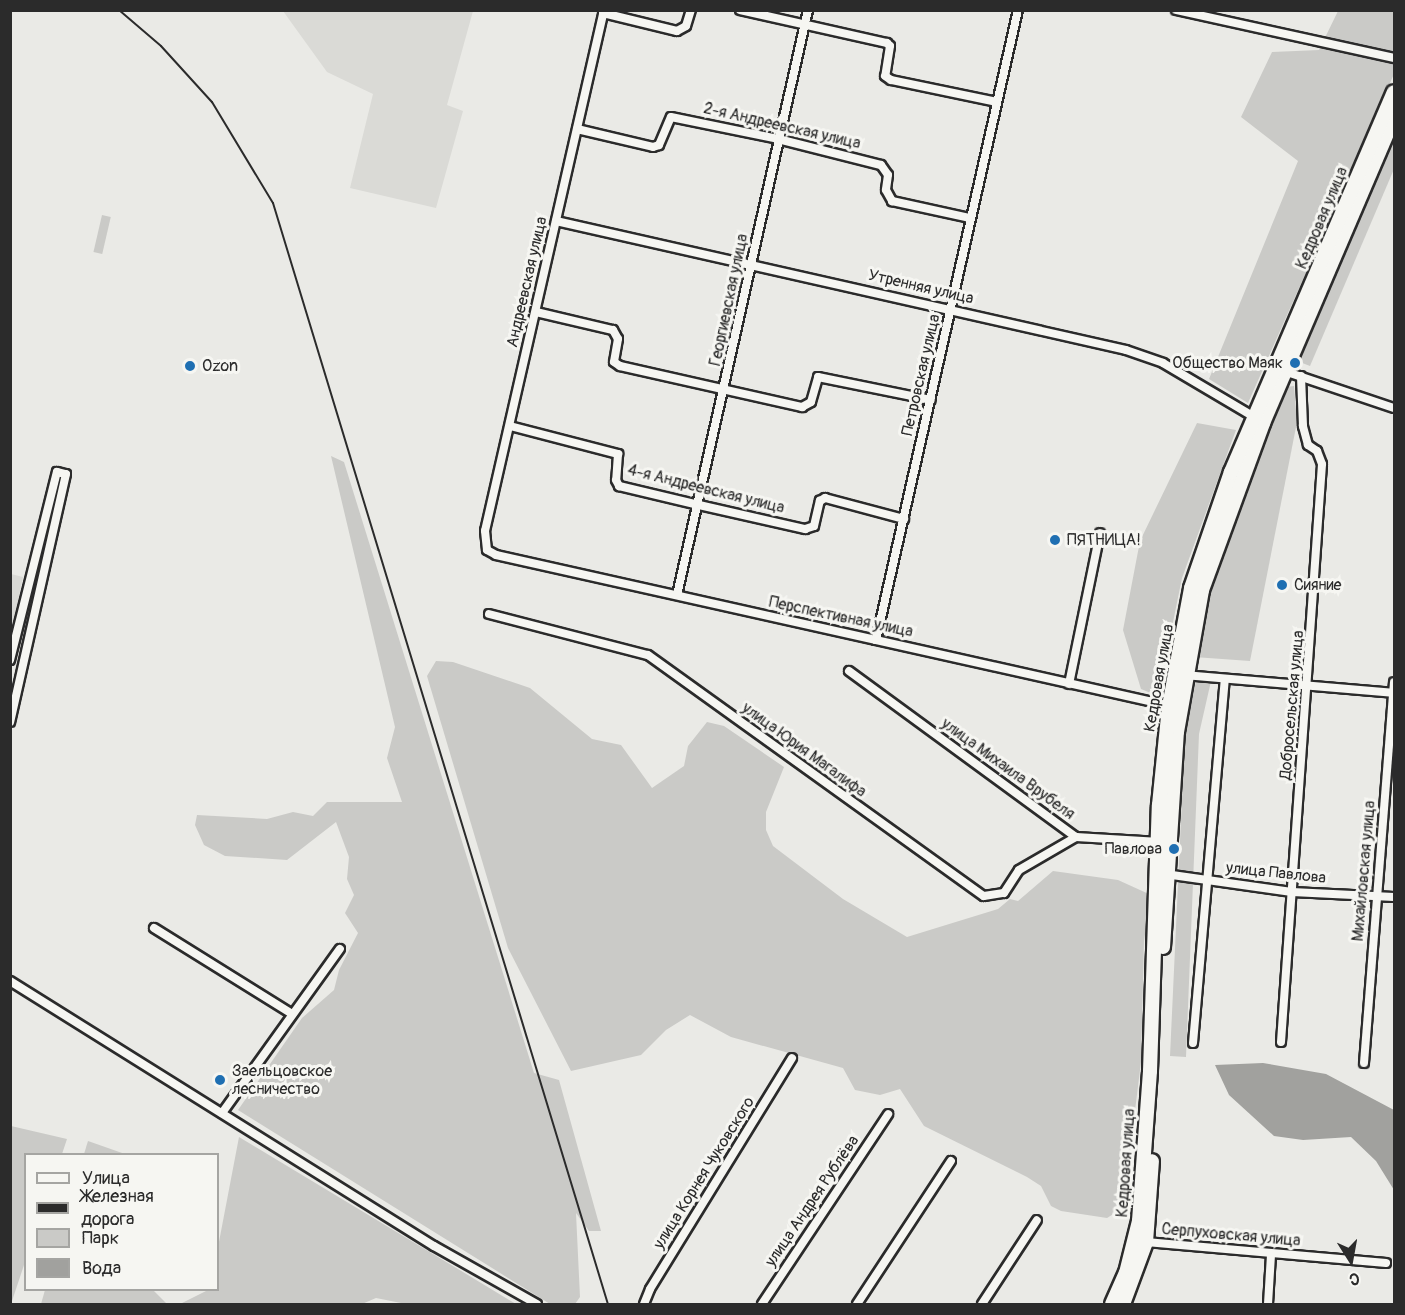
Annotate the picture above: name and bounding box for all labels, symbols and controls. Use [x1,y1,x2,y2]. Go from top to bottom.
street label: 2-я Андреевская улица [702,99,862,153]
street label: Кедровая улица [1292,164,1352,272]
street label: Андреевская улица [503,215,551,349]
street label: Георгиевская улица [706,232,752,368]
street label: Утренняя улица [867,266,975,308]
street label: Петровская улица [898,312,944,438]
place label: Общество Маяк [1172,353,1283,373]
place label: Ozon [202,356,238,376]
marker: Общество Маяк [1288,356,1302,370]
marker: Ozon [183,359,197,373]
street label: 4-я Андреевская улица [626,460,786,518]
place label: ПЯТНИЦА! [1067,530,1141,550]
marker: ПЯТНИЦА! [1048,533,1062,547]
place label: Сияние [1294,575,1342,595]
marker: Сияние [1275,578,1289,592]
street label: Перспективная улица [767,592,915,642]
street label: Кедровая улица [1140,623,1178,733]
street label: Добросельская улица [1276,629,1308,781]
street label: улица Юрия Магалифа [738,698,870,802]
street label: улица Михаила Врубеля [938,714,1078,824]
street label: Михайловская улица [1348,800,1380,942]
place label: Павлова [1105,839,1162,859]
marker: Павлова [1167,842,1181,856]
street label: улица Павлова [1225,858,1327,888]
place label: Заельцовское лесничество [232,1061,332,1099]
marker: Заельцовское лесничество [213,1073,227,1087]
street label: улица Корнея Чуковского [649,1093,759,1253]
street label: Кедровая улица [1113,1108,1139,1218]
street label: улица Андрея Рублёва [761,1132,863,1270]
legend [24,1153,219,1291]
text: Улица [82,1167,130,1190]
text: Железная дорога [81,1185,154,1231]
street label: Серпуховская улица [1161,1219,1301,1251]
text: Парк [82,1227,119,1250]
north arrow [1321,1231,1381,1291]
text: Вода [82,1257,121,1280]
text: С [1348,1268,1361,1289]

